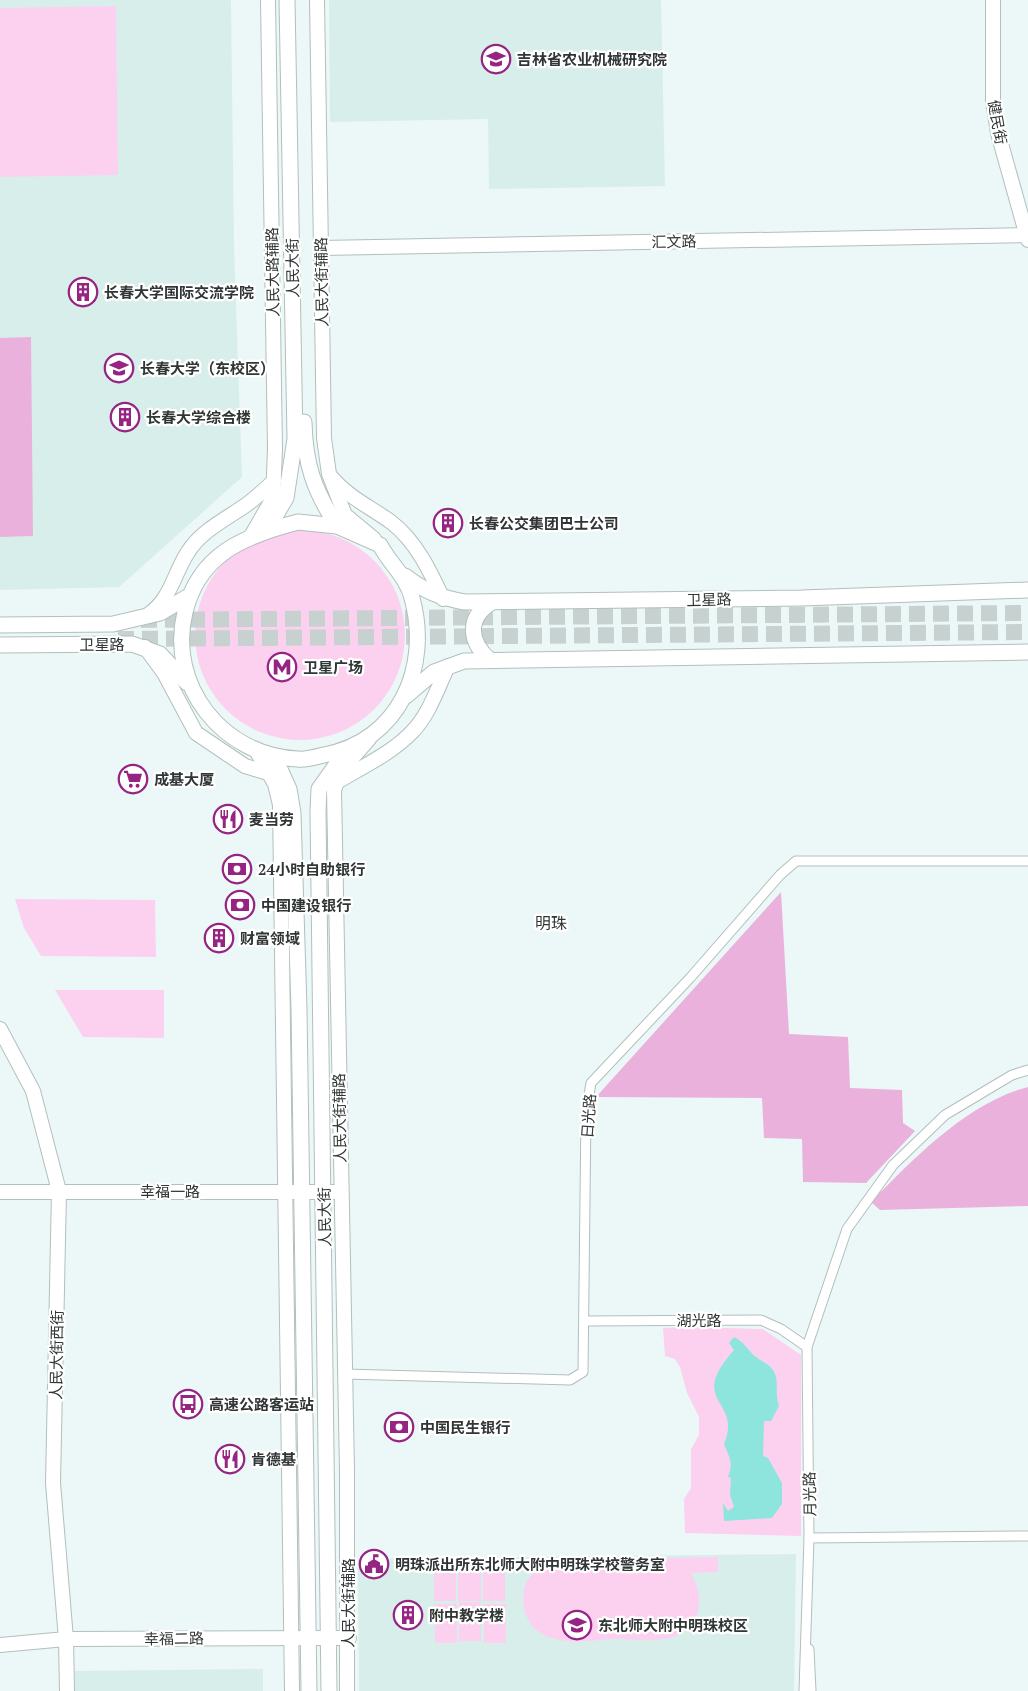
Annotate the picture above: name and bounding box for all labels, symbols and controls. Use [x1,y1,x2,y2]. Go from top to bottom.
school or university icon: 吉林省农业机械研究院 [480,43,512,75]
place label: 吉林省农业机械研究院 [517,49,667,69]
street label: 健民街 [984,98,1012,146]
street label: 人民大路辅路 [261,227,283,317]
street label: 汇文路 [651,231,697,251]
street label: 人民大街辅路 [310,237,332,327]
street label: 人民大街 [281,238,303,298]
building icon: 长春大学国际交流学院 [67,276,99,308]
place label: 长春大学国际交流学院 [104,282,254,302]
school or university icon: 长春大学（东校区） [103,352,135,384]
place label: 长春大学（东校区） [140,358,275,378]
building icon: 长春大学综合楼 [109,401,141,433]
place label: 长春大学综合楼 [146,407,251,427]
building icon: 长春公交集团巴士公司 [432,507,464,539]
place label: 长春公交集团巴士公司 [469,513,619,533]
street label: 卫星路 [686,589,732,609]
street label: 卫星路 [79,634,125,654]
metro station icon: 卫星广场 [266,651,298,683]
place label: 卫星广场 [303,657,363,677]
supermarket icon: 成基大厦 [117,763,149,795]
place label: 成基大厦 [154,769,214,789]
restaurant icon: 麦当劳 [212,803,244,835]
place label: 麦当劳 [249,809,294,829]
bank icon: 24小时自助银行 [221,853,253,885]
place label: 24小时自助银行 [258,859,365,879]
bank icon: 中国建设银行 [224,889,256,921]
place label: 中国建设银行 [261,895,351,915]
district label: 明珠 [535,912,567,934]
building icon: 财富领域 [203,922,235,954]
place label: 财富领域 [240,928,300,948]
street label: 人民大街辅路 [328,1073,350,1163]
street label: 日光路 [576,1093,600,1139]
street label: 幸福一路 [140,1181,200,1201]
street label: 人民大街 [313,1187,335,1247]
street label: 人民大街西街 [45,1310,67,1400]
street label: 湖光路 [676,1310,722,1330]
bus stop icon: 高速公路客运站 [172,1388,204,1420]
place label: 高速公路客运站 [209,1394,314,1414]
bank icon: 中国民生银行 [383,1411,415,1443]
place label: 中国民生银行 [420,1417,510,1437]
restaurant icon: 肯德基 [214,1443,246,1475]
place label: 肯德基 [251,1449,296,1469]
street label: 月光路 [799,1471,819,1517]
public building icon: 明珠派出所东北师大附中明珠学校警务室 [358,1548,390,1580]
place label: 明珠派出所东北师大附中明珠学校警务室 [395,1554,665,1574]
street label: 人民大街辅路 [338,1558,358,1648]
building icon: 附中教学楼 [392,1599,424,1631]
place label: 附中教学楼 [429,1605,504,1625]
school or university icon: 东北师大附中明珠校区 [561,1609,593,1641]
place label: 东北师大附中明珠校区 [598,1615,748,1635]
street label: 幸福二路 [144,1627,204,1649]

